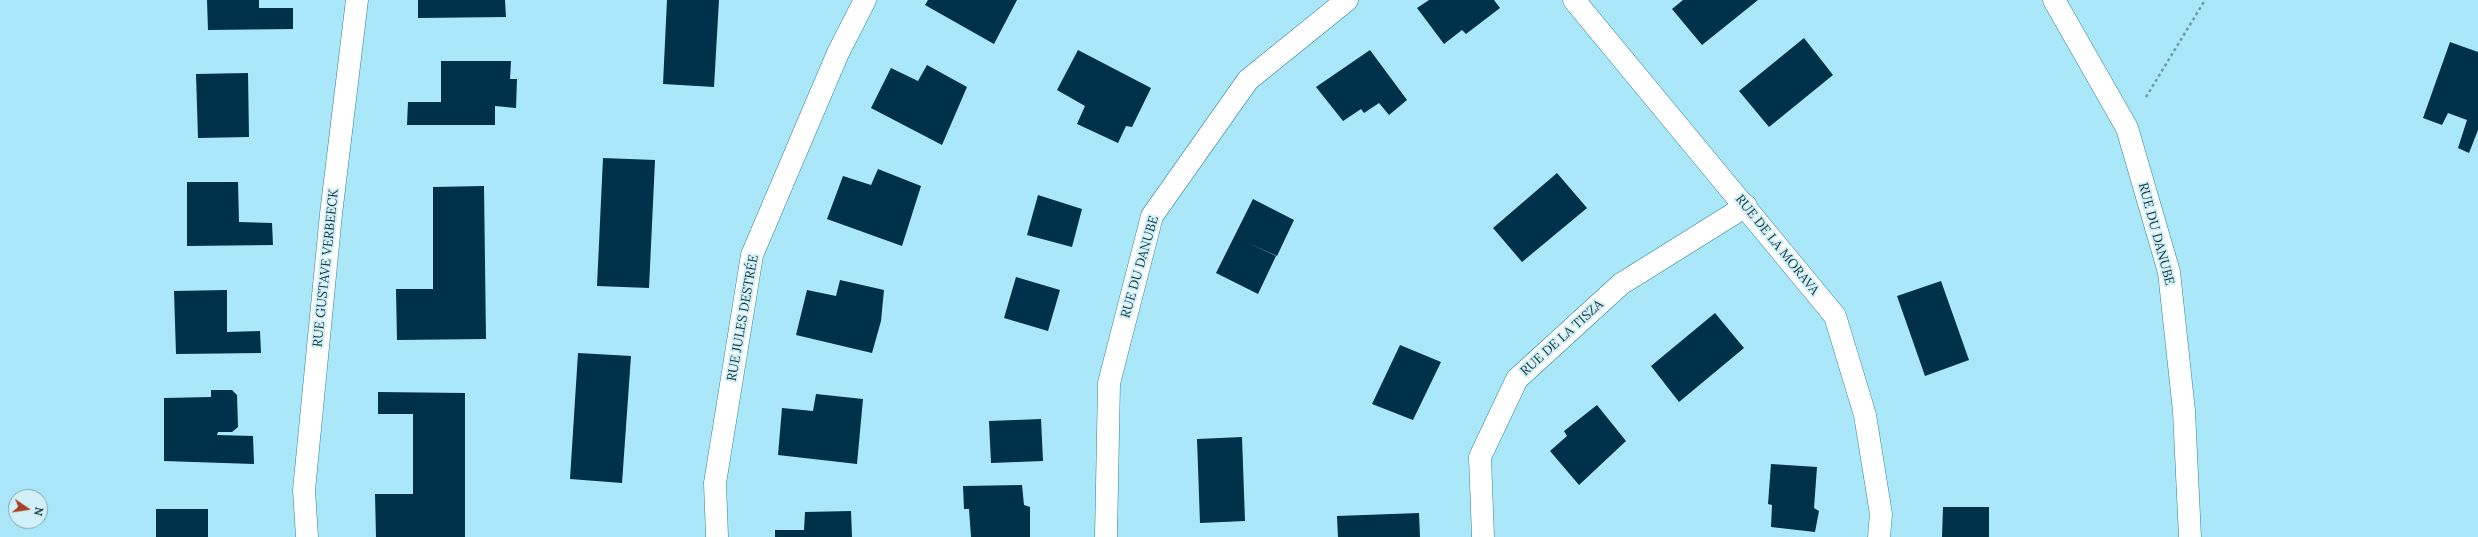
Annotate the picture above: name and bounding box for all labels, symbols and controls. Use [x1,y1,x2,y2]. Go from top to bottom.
street label: RUE DU DANUBE [2135,181,2177,287]
street label: RUE GUSTAVE VERBEECK [310,188,342,348]
street label: RUE DE LA MORAVA [1732,192,1822,298]
street label: RUE DU DANUBE [1118,214,1162,320]
street label: RUE JULES DESTRÉE [724,254,762,382]
street label: RUE DE LA TISZA [1517,297,1607,379]
north arrow [8,489,48,529]
text: N [31,506,46,517]

